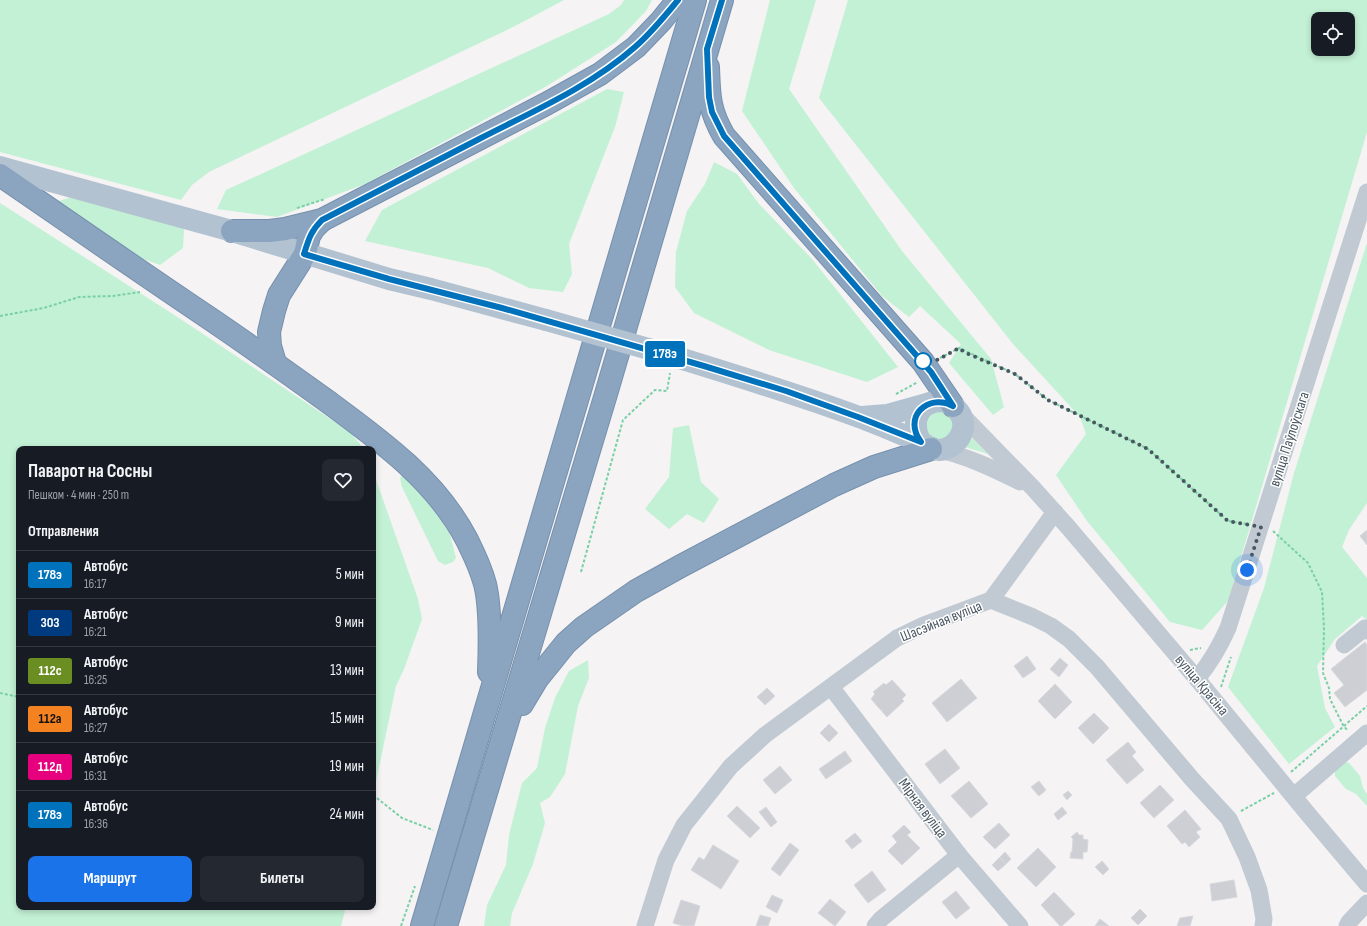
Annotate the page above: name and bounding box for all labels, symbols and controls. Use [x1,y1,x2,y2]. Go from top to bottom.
map controls [1311,12,1355,56]
button: locate [1311,12,1355,56]
line badge: 178э [637,341,693,367]
text: 178э [653,345,677,362]
unlabelled marker [914,352,932,370]
street label: вуліца Паўлоўскага [1265,389,1314,489]
button: heart [322,459,364,501]
text: Паварот на Сосны [28,460,152,483]
text: Пешком · 4 мин · 250 m [28,487,129,503]
text: Отправления [28,522,99,541]
text: Автобус [84,557,128,576]
your location [1237,560,1257,580]
text: 5 мин [336,565,364,584]
text: 178э [38,566,62,583]
text: 16:17 [84,576,106,592]
street label: Шасэйная вуліца [898,596,985,646]
text: Автобус [84,605,128,624]
text: 9 мин [335,613,364,632]
text: 303 [40,614,60,631]
text: 16:21 [84,624,107,640]
street label: вуліца Красіна [1171,651,1233,720]
text: Автобус [84,653,128,672]
text: 13 мин [330,661,364,680]
text: 112с [38,662,62,679]
text: 16:25 [84,672,107,688]
text: Автобус [84,701,128,720]
text: 15 мин [330,709,364,728]
text: 112а [39,710,62,727]
text: 16:27 [84,720,107,736]
text: Автобус [84,749,128,768]
text: 19 мин [330,757,364,776]
text: 112д [38,758,62,775]
text: 16:31 [84,768,107,784]
street label: Мірная вуліца [894,775,951,842]
text: Автобус [84,797,128,816]
text: 24 мин [329,805,364,824]
text: 178э [38,806,62,823]
text: 16:36 [84,816,108,832]
button: Маршрут [28,856,192,902]
button: Билеты [200,856,364,902]

